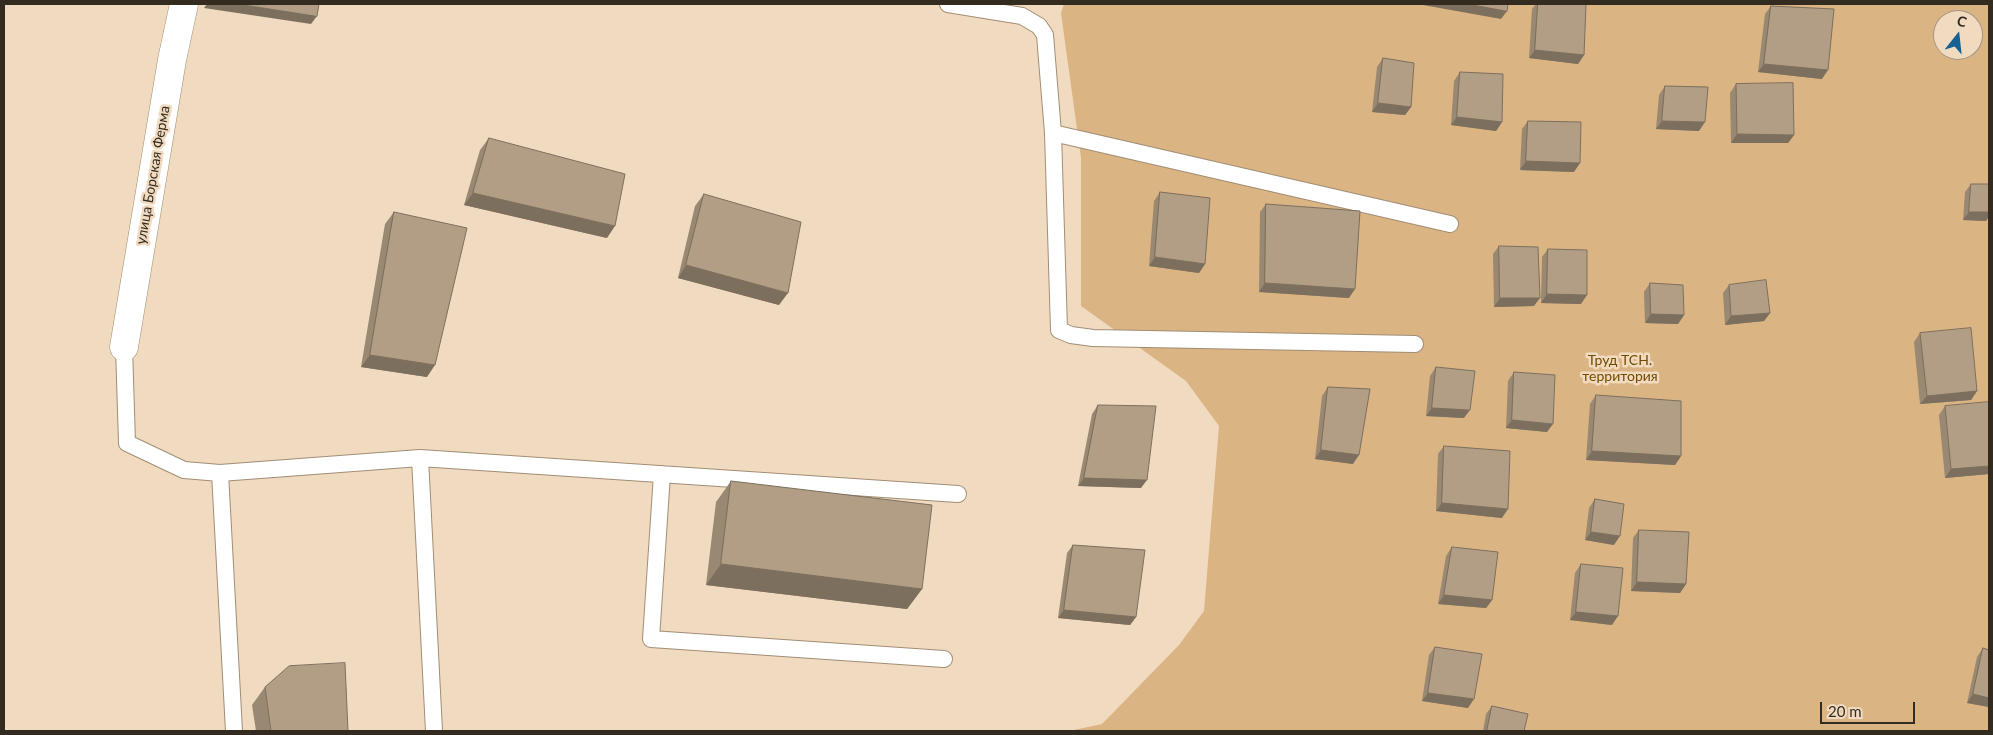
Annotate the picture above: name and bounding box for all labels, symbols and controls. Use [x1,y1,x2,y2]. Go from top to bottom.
north arrow [1933,10,1983,60]
text: С [1955,12,1969,31]
street label: улица Борская Ферма [133,104,173,246]
park label: Труд ТСН. территория [1582,352,1658,384]
scale bar [1823,692,1918,724]
text: 20 m [1828,702,1862,720]

